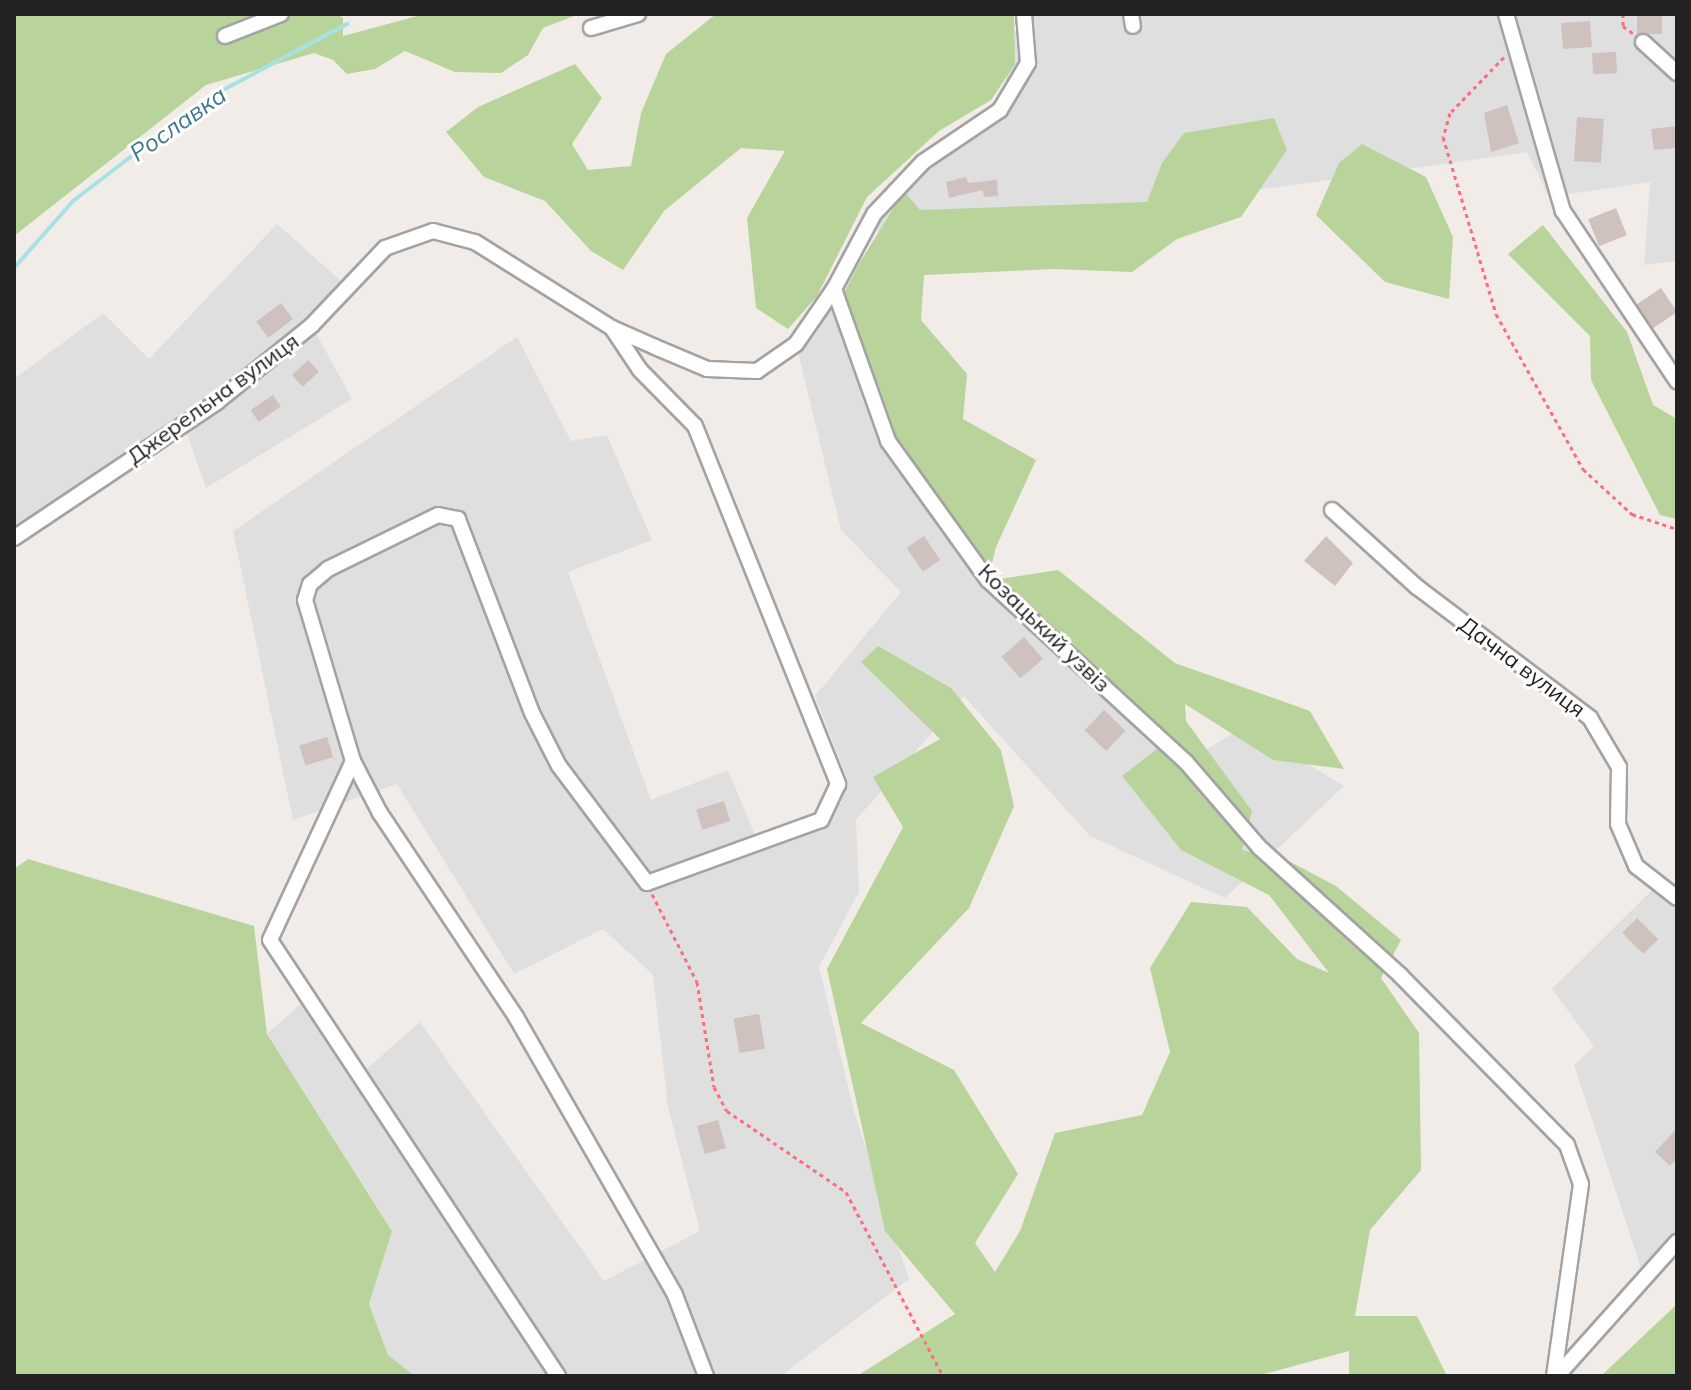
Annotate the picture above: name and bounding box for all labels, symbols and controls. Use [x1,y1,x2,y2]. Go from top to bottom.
water label: Рославка [124,80,232,168]
street label: Джерельна вулиця [122,328,304,470]
street label: Козацький узвіз [973,558,1115,698]
street label: Дачна вулиця [1454,611,1590,723]

